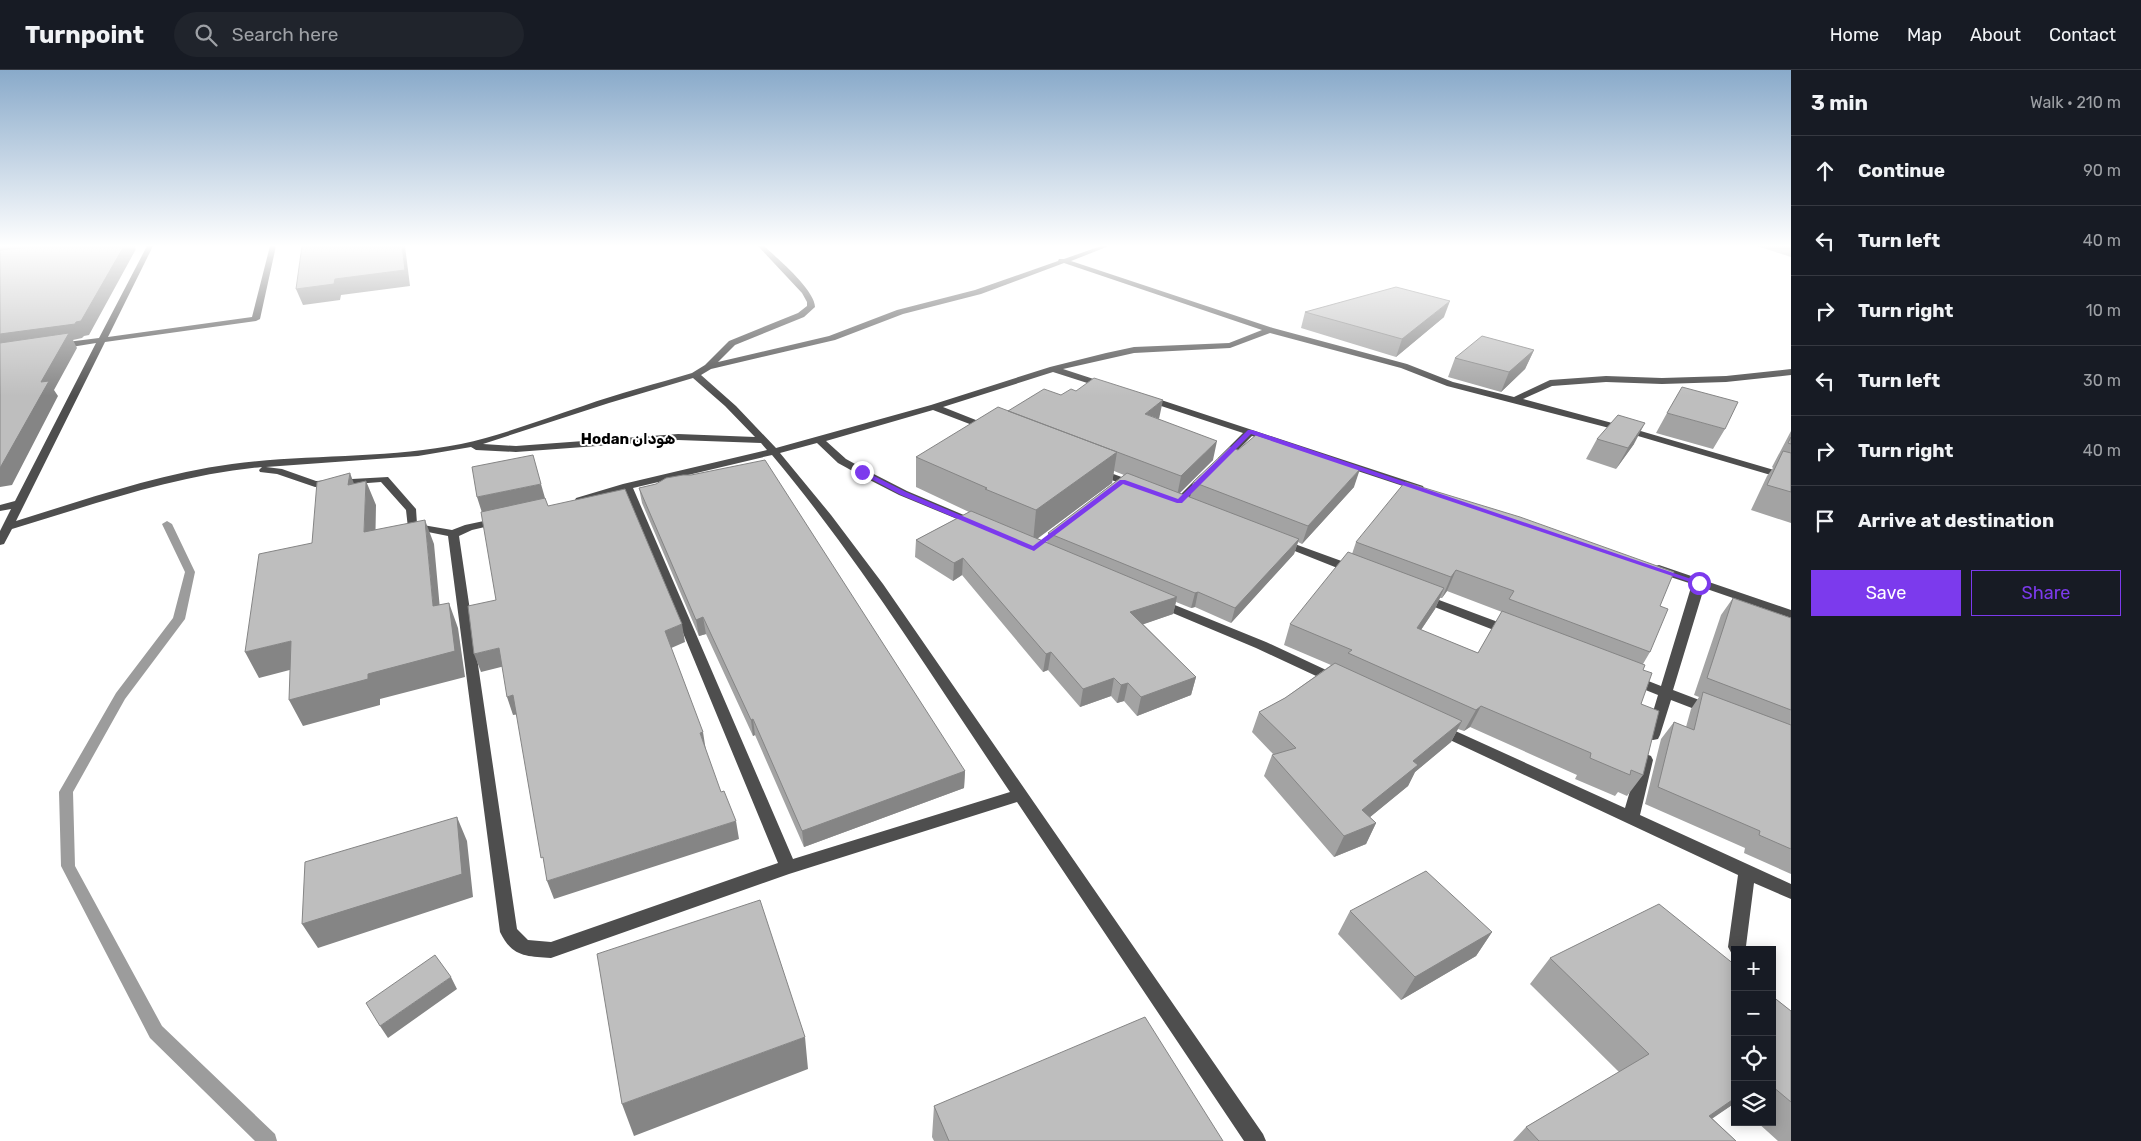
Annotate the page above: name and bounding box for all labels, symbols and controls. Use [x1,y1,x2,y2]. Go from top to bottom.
search box [174,12,524,57]
text: Turnpoint [25,21,144,49]
icon: search [192,21,220,49]
text: Search here [232,23,338,46]
text: Home [1830,24,1879,46]
text: Map [1907,24,1942,46]
text: About [1970,24,2021,46]
text: Contact [2049,24,2116,46]
text: 3 min [1811,90,1868,115]
text: Walk · 210 m [2030,93,2121,112]
icon: ahead [1811,157,1839,185]
text: Continue [1858,159,1945,182]
text: 90 m [2083,161,2121,180]
icon: left [1811,227,1839,255]
text: Turn left [1858,229,1940,252]
text: 40 m [2083,231,2121,250]
icon: right [1811,297,1839,325]
text: Turn right [1858,299,1953,322]
text: 10 m [2086,301,2121,320]
icon: left [1811,367,1839,395]
text: Turn left [1858,369,1940,392]
text: 30 m [2083,371,2121,390]
district label: Hodan هودان [581,430,675,448]
icon: right [1811,437,1839,465]
text: Turn right [1858,439,1953,462]
text: 40 m [2083,441,2121,460]
route end [851,461,874,484]
icon: arrive [1811,507,1839,535]
text: Arrive at destination [1858,509,2054,532]
button: Save [1811,570,1961,616]
button: Share [1971,570,2121,616]
route start [1688,572,1711,595]
map controls [1731,946,1776,1126]
button: + [1731,946,1776,991]
button: − [1731,991,1776,1036]
button: locate [1731,1036,1776,1081]
button: layers [1731,1081,1776,1126]

